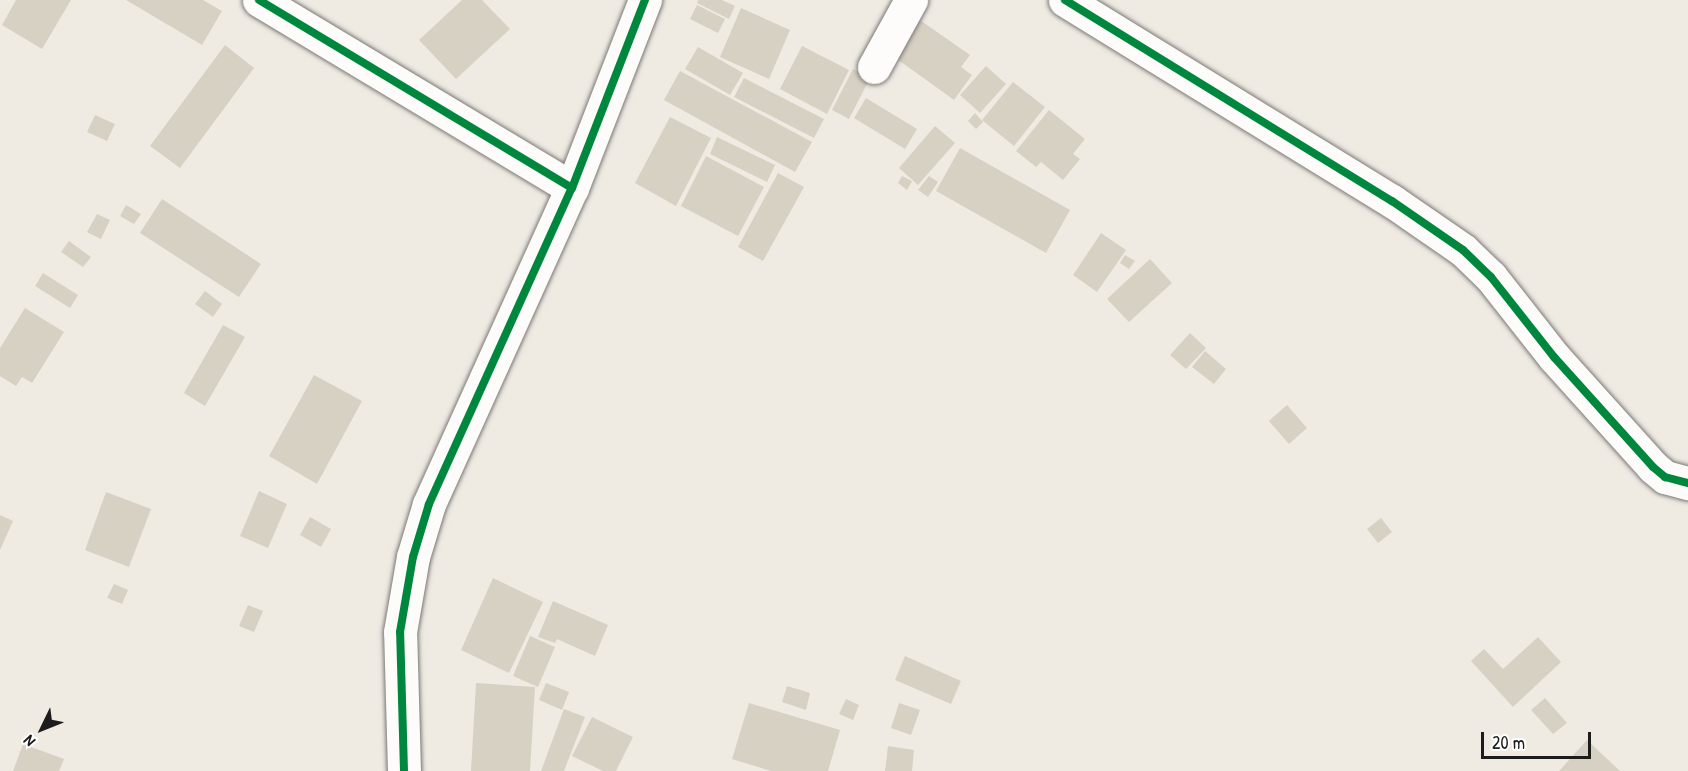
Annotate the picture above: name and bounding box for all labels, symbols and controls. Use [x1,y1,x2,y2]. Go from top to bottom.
north arrow [12,699,72,759]
scale bar [1484,720,1594,758]
text: 20 m [1492,730,1525,755]
text: N [18,731,40,752]

